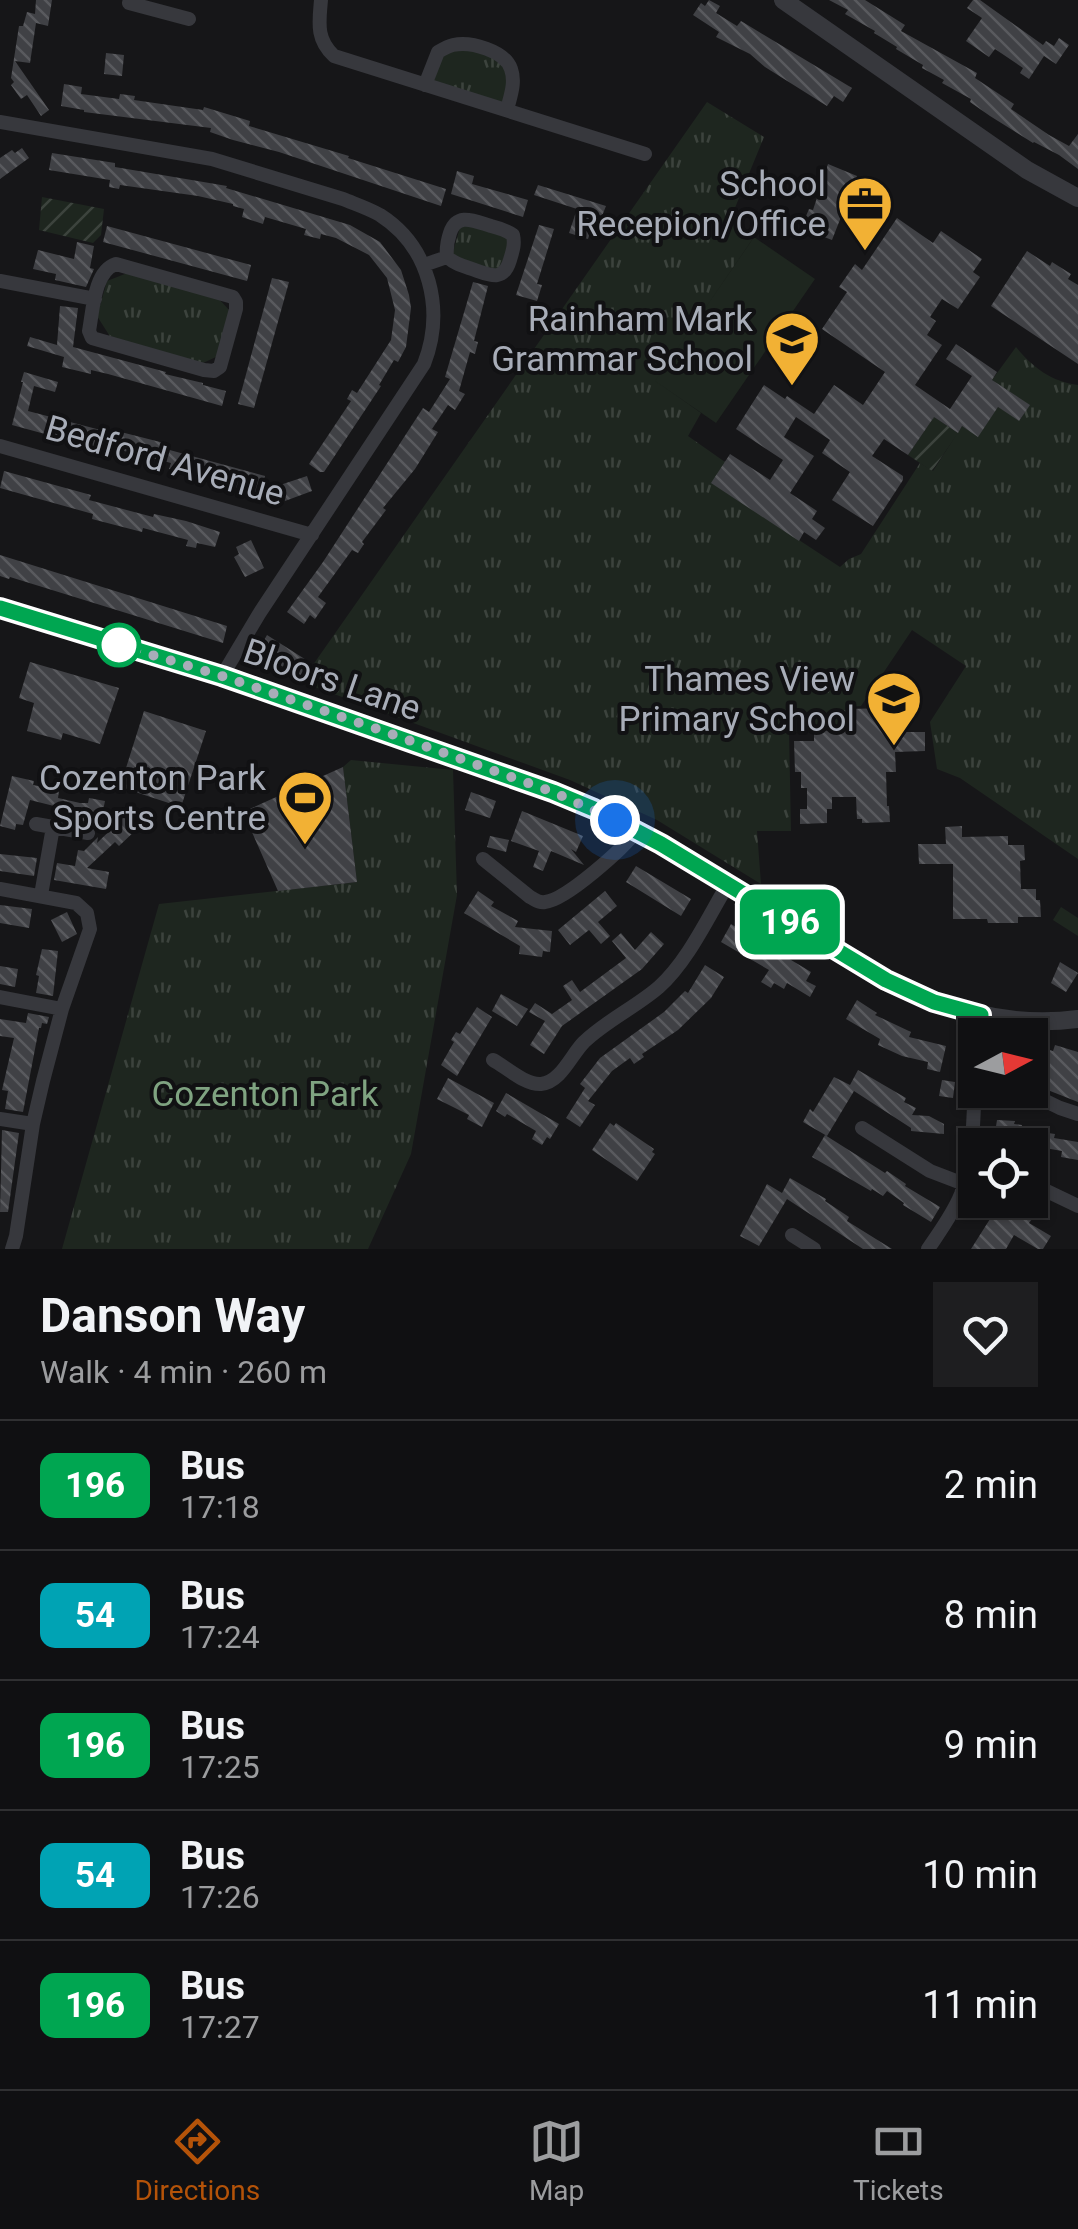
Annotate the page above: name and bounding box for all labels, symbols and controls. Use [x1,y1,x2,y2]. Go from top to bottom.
place label: School Recepion/Office [576,164,826,245]
office icon: School Recepion/Office [835,174,895,253]
place label: Rainham Mark Grammar School [491,299,753,380]
school or university icon: Rainham Mark Grammar School [762,309,822,388]
street label: Bedford Avenue [41,407,289,515]
unlabelled marker [98,624,140,666]
street label: Bloors Lane [238,631,426,729]
place label: Thames View Primary School [619,659,855,740]
school or university icon: Thames View Primary School [864,669,924,748]
place label: Cozenton Park Sports Centre [39,758,266,839]
sports icon: Cozenton Park Sports Centre [275,768,335,847]
your location [590,795,640,845]
line badge: 196 [732,890,848,954]
text: 196 [760,902,820,943]
north arrow [958,1018,1048,1108]
map controls [958,1018,1048,1218]
park label: Cozenton Park [151,1074,379,1115]
button: locate [958,1128,1048,1218]
button: heart [933,1282,1038,1387]
text: Danson Way [40,1287,305,1344]
text: Walk · 4 min · 260 m [40,1353,327,1391]
text: Bus [180,1444,245,1488]
text: 2 min [944,1463,1038,1507]
text: 196 [65,1465,125,1506]
text: 17:18 [180,1488,260,1526]
text: Bus [180,1574,245,1618]
text: 8 min [944,1593,1038,1637]
text: 54 [75,1595,115,1636]
text: 17:24 [180,1618,260,1656]
text: Bus [180,1704,245,1748]
text: 9 min [944,1723,1038,1767]
text: 196 [65,1725,125,1766]
text: 17:25 [180,1748,260,1786]
text: Bus [180,1834,245,1878]
text: 10 min [922,1853,1038,1897]
text: 54 [75,1855,115,1896]
text: 17:26 [180,1878,260,1916]
text: Bus [180,1964,245,2008]
text: 11 min [922,1983,1038,2027]
text: 196 [65,1985,125,2026]
text: 17:27 [180,2008,260,2046]
tab: Directions [134,2114,260,2207]
tab: Map [529,2114,584,2207]
tab: Tickets [853,2114,944,2207]

